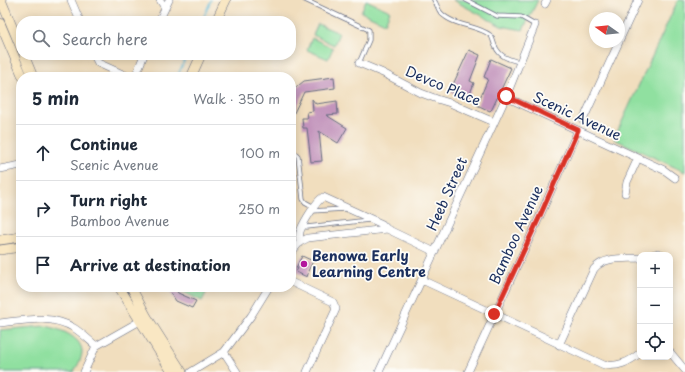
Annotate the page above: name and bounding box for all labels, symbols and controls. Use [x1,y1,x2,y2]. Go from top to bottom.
north arrow [589,12,625,48]
search box [16,16,296,60]
icon: search [30,27,52,49]
text: Search here [62,27,148,50]
street label: Devco Place [402,60,484,111]
text: 5 min [32,85,79,111]
street label: Scenic Avenue [530,86,625,145]
route start [497,87,515,105]
text: Walk · 350 m [193,89,280,108]
text: Continue [70,132,138,155]
icon: ahead [32,142,54,164]
text: 100 m [240,143,280,162]
street label: Heeb Street [421,153,472,234]
text: Scenic Avenue [70,155,159,174]
street label: Bamboo Avenue [483,182,548,288]
text: Turn right [70,188,147,211]
icon: right [32,198,54,220]
text: 250 m [238,199,280,218]
text: Bamboo Avenue [70,211,169,230]
place label: Benowa Early Learning Centre [312,245,426,282]
map controls [637,252,673,360]
button: + [637,252,673,288]
text: Arrive at destination [70,253,231,276]
icon: arrive [32,254,54,276]
marker: Benowa Early Learning Centre [299,259,309,269]
button: − [637,288,673,324]
route end [485,305,503,323]
button: locate [637,324,673,360]

